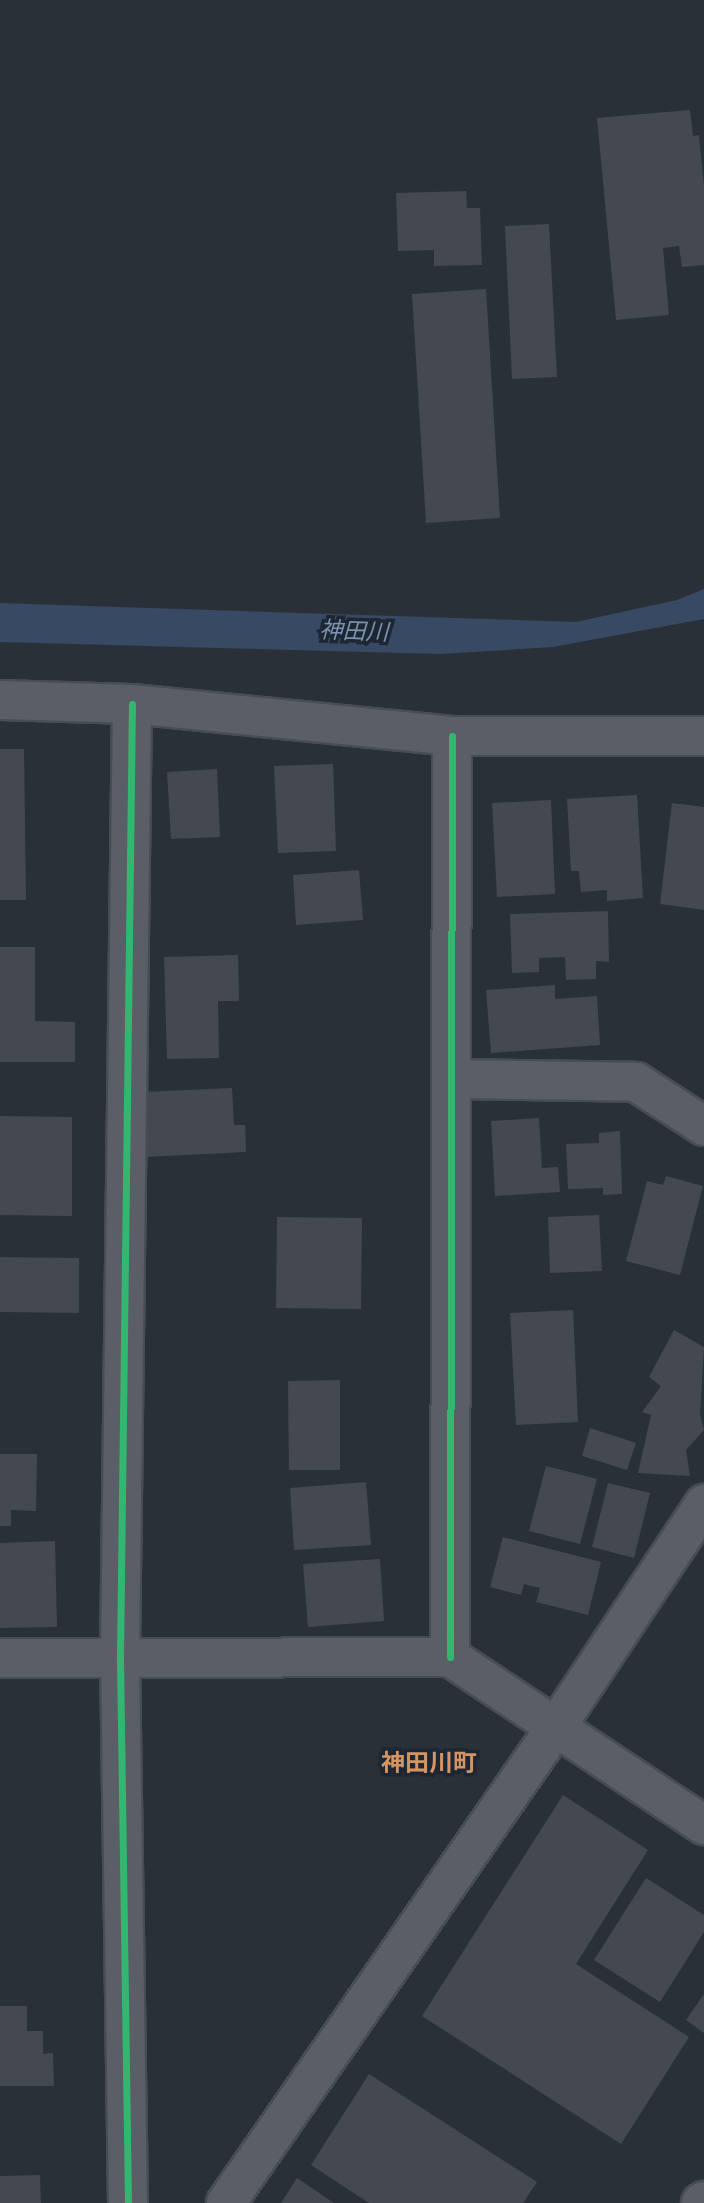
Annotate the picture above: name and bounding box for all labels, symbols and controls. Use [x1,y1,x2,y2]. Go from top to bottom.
water label: 神田川 [319,616,389,646]
district label: 神田川町 [381,1749,477,1777]

